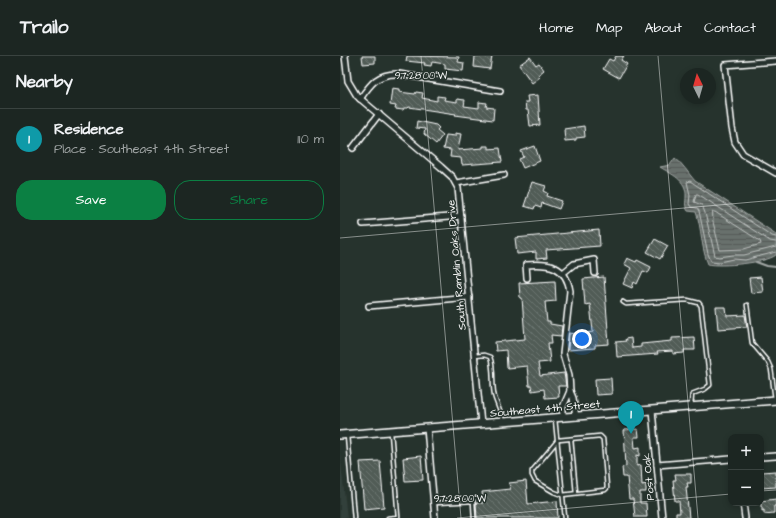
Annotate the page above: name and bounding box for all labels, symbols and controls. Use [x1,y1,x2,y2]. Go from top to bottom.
text: Trailo [20,14,69,41]
text: Home [539,18,574,38]
text: Map [596,18,622,38]
text: About [644,18,682,38]
text: Contact [704,18,756,38]
north arrow [680,68,716,104]
text: 97°28'00"W [395,69,448,83]
text: Nearby [16,70,73,94]
text: Residence [54,119,124,140]
text: 1 [28,130,30,148]
text: 110 m [297,130,324,148]
text: Place · Southeast 4th Street [54,140,229,158]
button: Save [16,180,166,220]
button: Share [174,180,324,220]
street label: South Ramblin Oaks Drive [443,199,470,331]
your location [572,329,592,349]
street label: Southeast 4th Street [489,396,601,421]
pin: 1 [618,401,644,434]
map controls [728,434,764,506]
button: + [728,434,764,470]
street label: Post Oak [639,453,658,501]
button: − [728,470,764,506]
text: 97°28'00"W [434,492,487,506]

